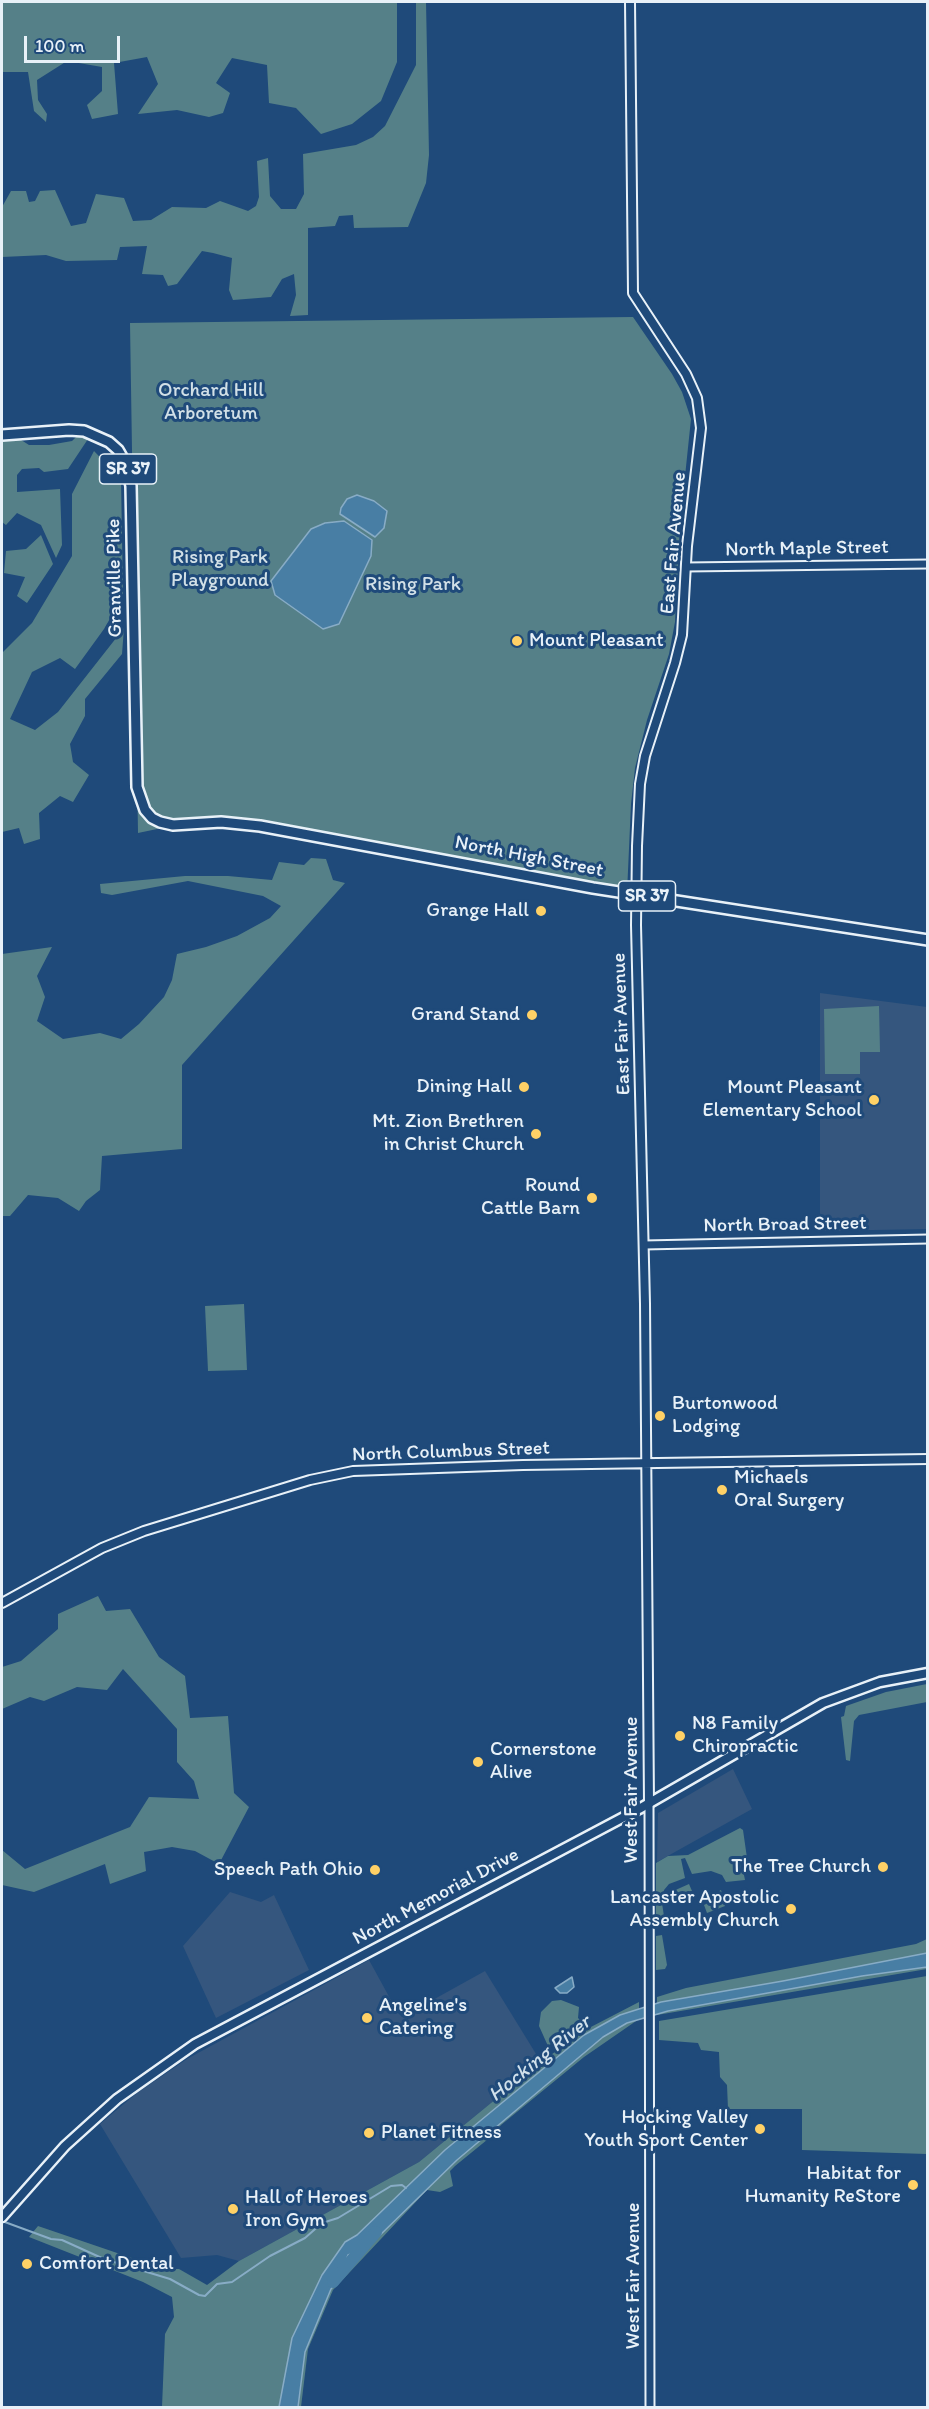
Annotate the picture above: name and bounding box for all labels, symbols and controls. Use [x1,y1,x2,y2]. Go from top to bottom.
scale bar [27,24,123,62]
text: 100 m [35,35,85,57]
park label: Orchard Hill Arboretum [158,379,264,426]
road number: SR 37 [100,454,156,484]
street label: East Fair Avenue [656,471,692,615]
street label: Granville Pike [102,518,128,638]
street label: North Maple Street [725,536,889,562]
park label: Rising Park Playground [171,546,269,593]
park label: Rising Park [365,573,461,597]
place label: Mount Pleasant [529,629,664,653]
marker: Mount Pleasant [510,634,524,648]
street label: North High Street [453,831,605,883]
road number: SR 37 [618,881,676,911]
place label: Grange Hall [426,899,529,923]
marker: Grange Hall [534,904,548,918]
street label: East Fair Avenue [608,952,636,1096]
place label: Grand Stand [411,1003,520,1027]
marker: Grand Stand [525,1008,539,1022]
place label: Dining Hall [416,1075,512,1099]
place label: Mount Pleasant Elementary School [703,1076,862,1123]
marker: Dining Hall [517,1080,531,1094]
marker: Mount Pleasant Elementary School [867,1093,881,1107]
place label: Mt. Zion Brethren in Christ Church [372,1110,524,1157]
marker: Mt. Zion Brethren in Christ Church [529,1127,543,1141]
place label: Round Cattle Barn [481,1174,580,1221]
marker: Round Cattle Barn [585,1191,599,1205]
street label: North Broad Street [703,1212,867,1238]
place label: Burtonwood Lodging [672,1392,778,1439]
marker: Burtonwood Lodging [653,1409,667,1423]
street label: North Columbus Street [352,1437,550,1467]
place label: Michaels Oral Surgery [734,1466,844,1513]
marker: Michaels Oral Surgery [715,1483,729,1497]
place label: N8 Family Chiropractic [692,1712,798,1759]
street label: West Fair Avenue [620,1717,644,1863]
marker: N8 Family Chiropractic [673,1729,687,1743]
place label: Cornerstone Alive [490,1738,597,1785]
marker: Cornerstone Alive [471,1755,485,1769]
street label: North Memorial Drive [349,1843,523,1951]
place label: The Tree Church [731,1855,871,1879]
place label: Speech Path Ohio [214,1858,363,1882]
marker: The Tree Church [876,1860,890,1874]
marker: Speech Path Ohio [368,1863,382,1877]
place label: Lancaster Apostolic Assembly Church [610,1886,779,1933]
marker: Lancaster Apostolic Assembly Church [784,1902,798,1916]
place label: Angeline's Catering [379,1994,467,2041]
water label: Hocking River [484,2010,596,2108]
marker: Angeline's Catering [360,2011,374,2025]
place label: Hocking Valley Youth Sport Center [584,2106,748,2153]
place label: Planet Fitness [381,2121,502,2145]
marker: Hocking Valley Youth Sport Center [753,2122,767,2136]
marker: Planet Fitness [362,2126,376,2140]
place label: Habitat for Humanity ReStore [745,2162,901,2209]
marker: Habitat for Humanity ReStore [906,2178,920,2192]
place label: Hall of Heroes Iron Gym [245,2186,367,2233]
marker: Hall of Heroes Iron Gym [226,2202,240,2216]
street label: West Fair Avenue [622,2203,646,2349]
place label: Comfort Dental [39,2252,174,2276]
marker: Comfort Dental [20,2257,34,2271]

